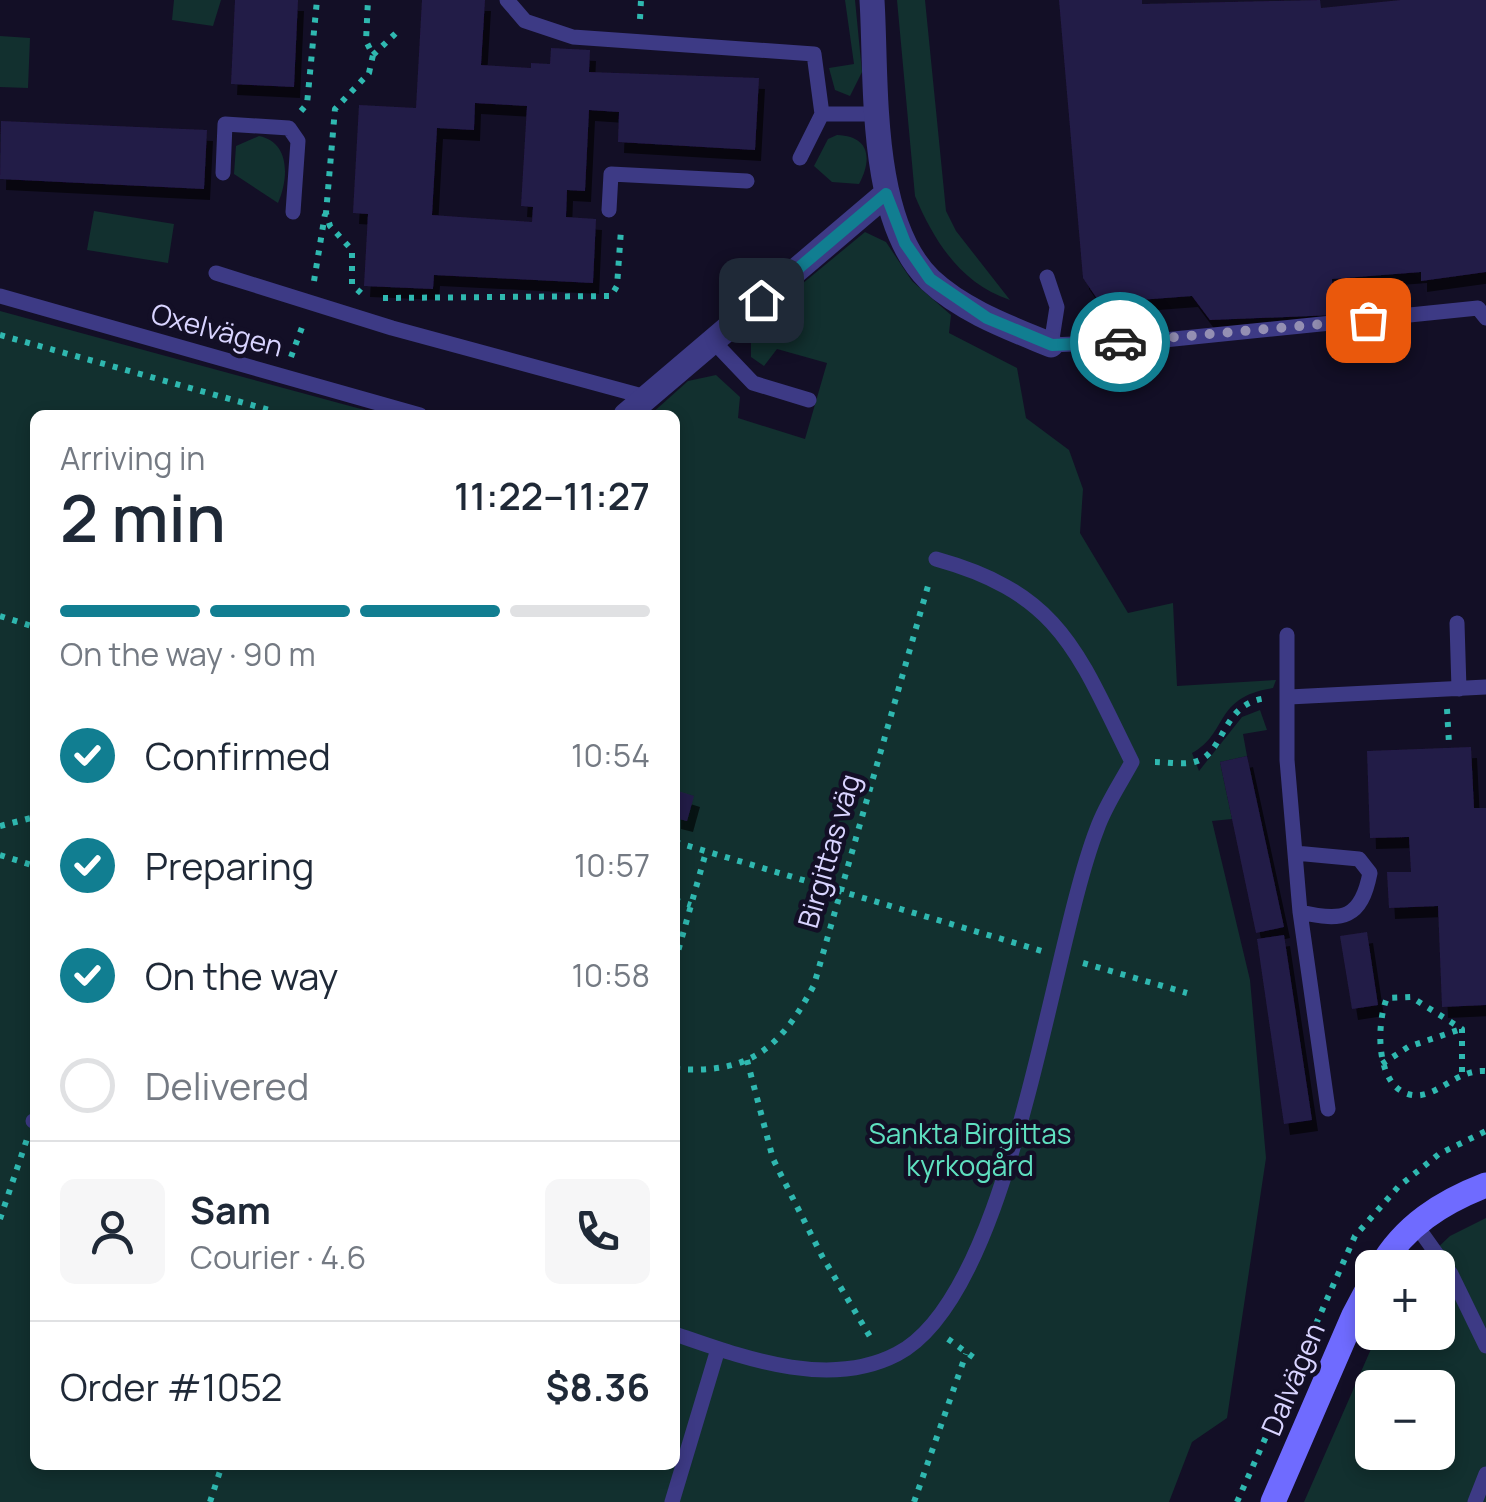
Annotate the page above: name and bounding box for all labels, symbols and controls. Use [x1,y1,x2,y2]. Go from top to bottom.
pin [719,258,804,343]
icon: home [734,273,789,328]
pin [1326,278,1411,363]
courier [1070,292,1170,392]
street label: Oxelvägen [147,293,287,365]
icon: bag [1341,293,1396,348]
icon: car [1093,315,1148,370]
text: Arriving in [60,436,205,480]
text: 11:22–11:27 [454,469,650,521]
text: 2 min [60,473,226,562]
text: On the way · 90 m [60,632,316,676]
icon: check [60,728,115,783]
text: Confirmed [145,729,331,781]
text: 10:54 [571,733,650,777]
street label: Birgittas väg [788,769,868,932]
icon: check [60,838,115,893]
text: Preparing [145,839,314,891]
text: 10:57 [574,843,650,887]
icon: check [60,948,115,1003]
text: On the way [145,949,338,1001]
text: 10:58 [571,953,650,997]
text: Delivered [145,1059,309,1111]
park label: Sankta Birgittas kyrkogård [868,1114,1072,1184]
button: person [60,1179,165,1284]
button: phone [545,1179,650,1284]
text: Sam [190,1183,271,1235]
text: Courier · 4.6 [190,1235,366,1279]
map controls [1355,1250,1455,1470]
button: + [1355,1250,1455,1350]
street label: Dalvägen [1251,1316,1333,1441]
text: Order #1052 [60,1360,282,1412]
text: $8.36 [546,1360,650,1412]
button: − [1355,1370,1455,1470]

